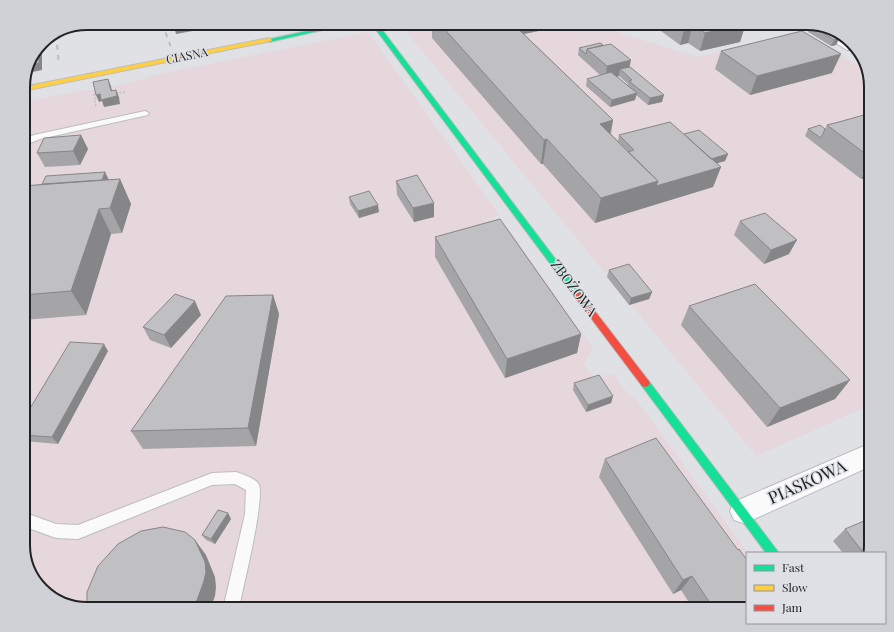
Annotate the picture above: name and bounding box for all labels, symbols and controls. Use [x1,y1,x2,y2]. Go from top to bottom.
street label: CIASNA [165,43,210,67]
street label: ZBOŻOWA [547,255,602,320]
street label: PIASKOWA [764,454,849,508]
legend [746,552,886,624]
text: Fast [782,559,805,575]
text: Slow [782,579,808,595]
text: Jam [781,599,803,615]

